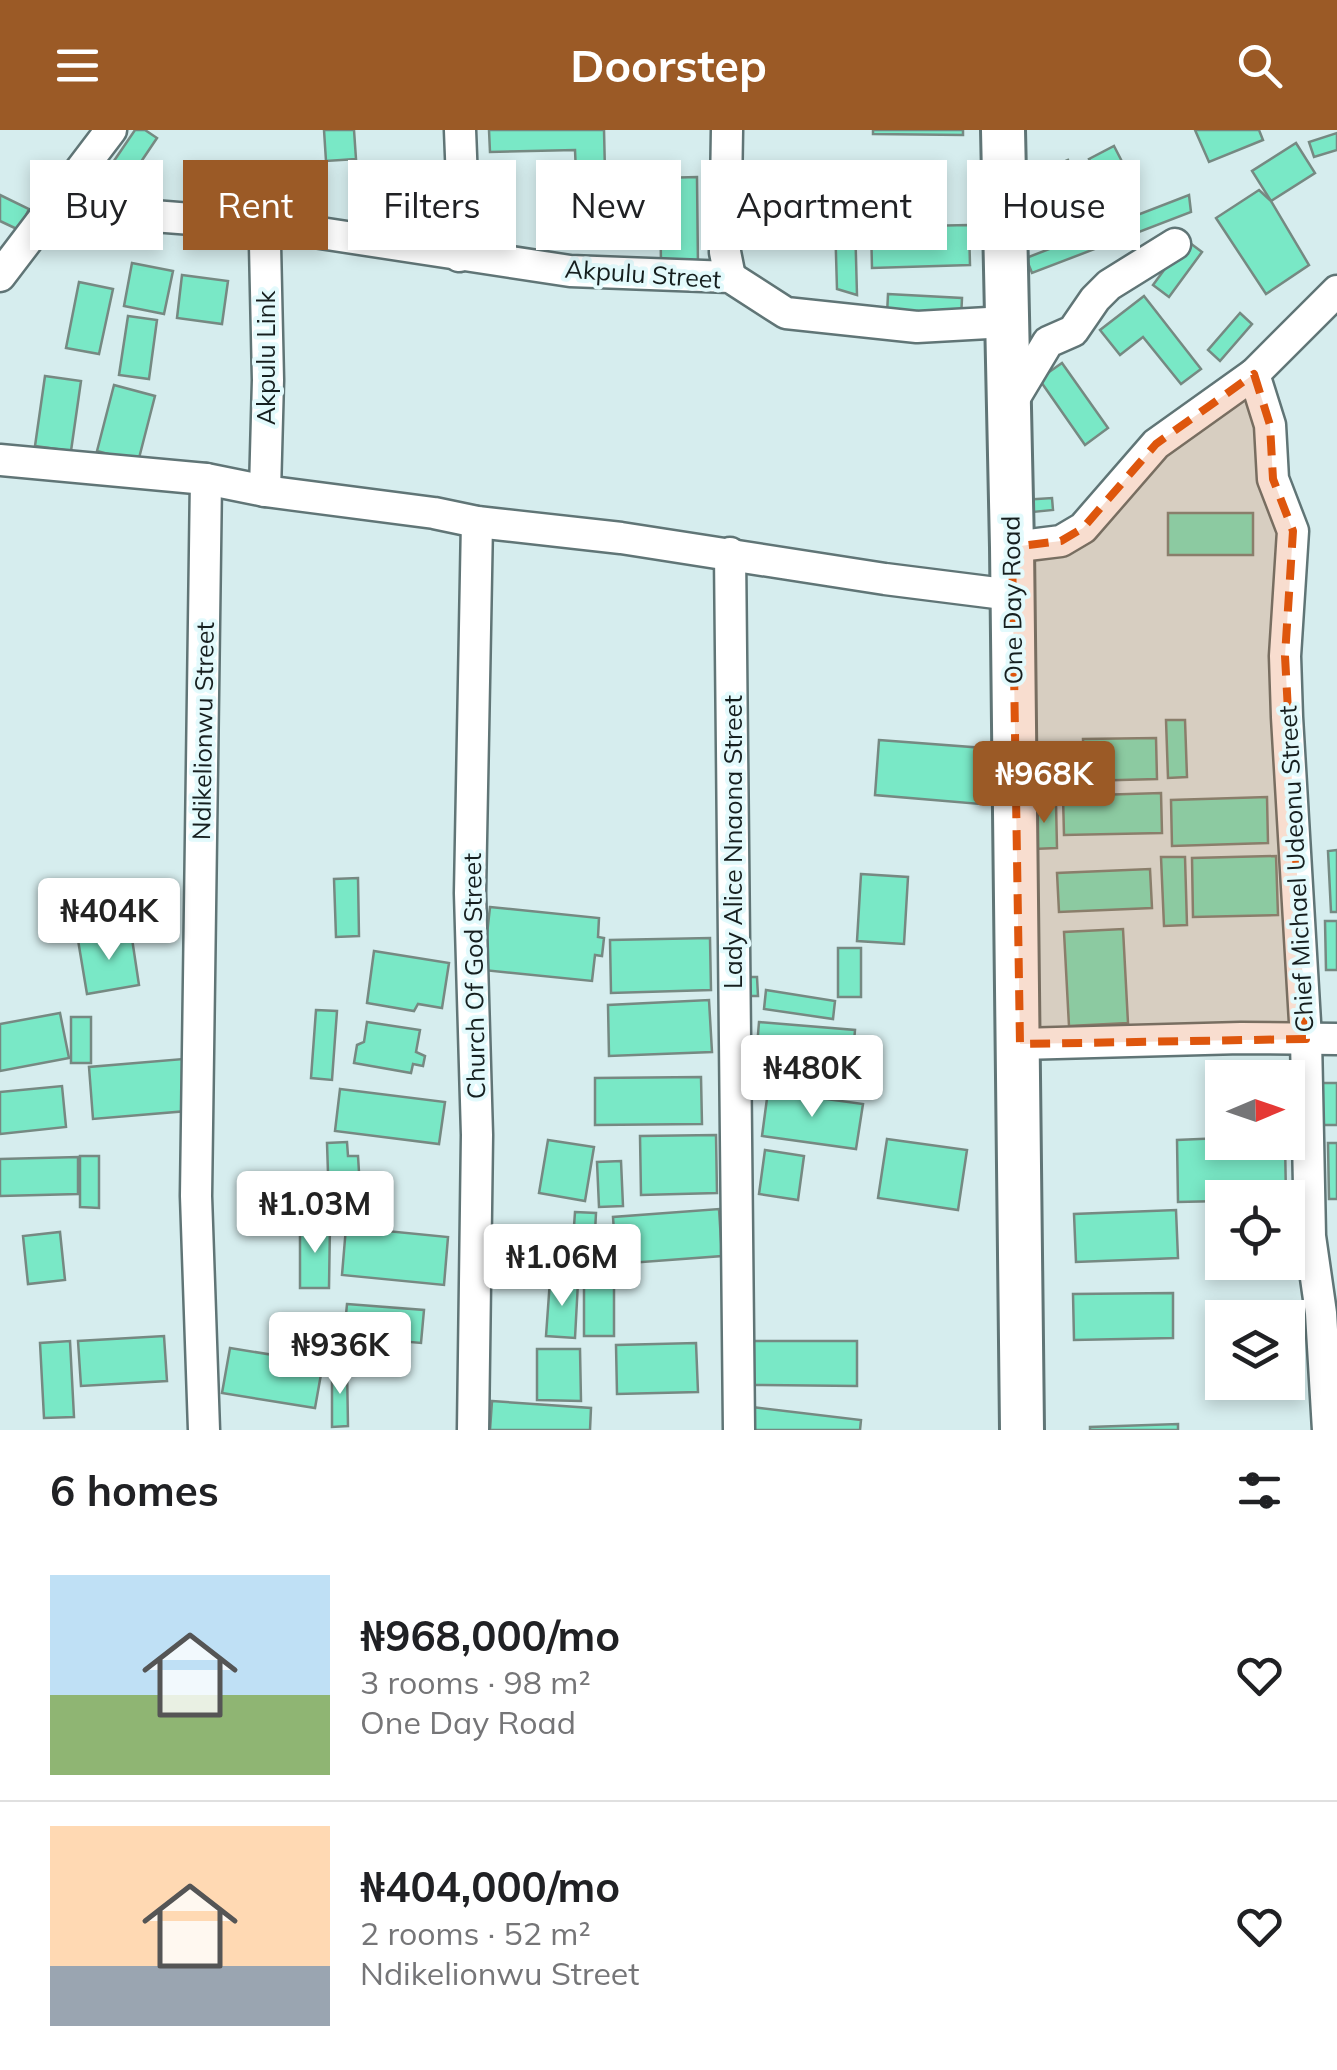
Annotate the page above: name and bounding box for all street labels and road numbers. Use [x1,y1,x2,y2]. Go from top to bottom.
street label: Akpulu Street [564,253,723,294]
street label: Akpulu Link [250,290,281,425]
street label: One Day Road [995,515,1028,685]
street label: Ndikelionwu Street [185,621,220,840]
street label: Lady Alice Nnaona Street [717,695,748,989]
street label: Chief Michael Udeonu Street [1271,704,1320,1033]
street label: Church Of God Street [456,852,491,1099]

